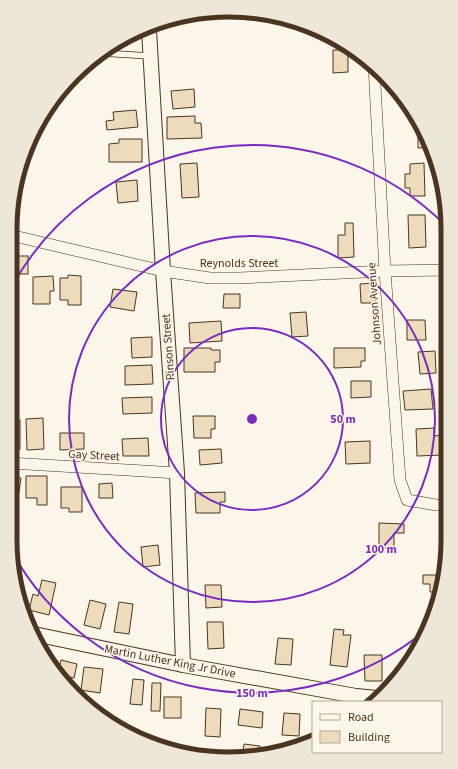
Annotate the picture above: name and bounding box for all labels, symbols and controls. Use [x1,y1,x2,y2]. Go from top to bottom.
street label: Reynolds Street [200,255,278,272]
street label: Johnson Avenue [363,262,386,346]
street label: Pinson Street [158,313,179,381]
text: 50 m [330,411,356,428]
centre of rings [245,412,259,426]
street label: Gay Street [68,446,120,465]
text: 100 m [365,541,397,558]
street label: Martin Luther King Jr Drive [103,640,237,683]
text: 150 m [236,685,268,702]
legend [312,701,442,753]
text: Road [348,709,374,726]
text: Building [348,729,390,746]

